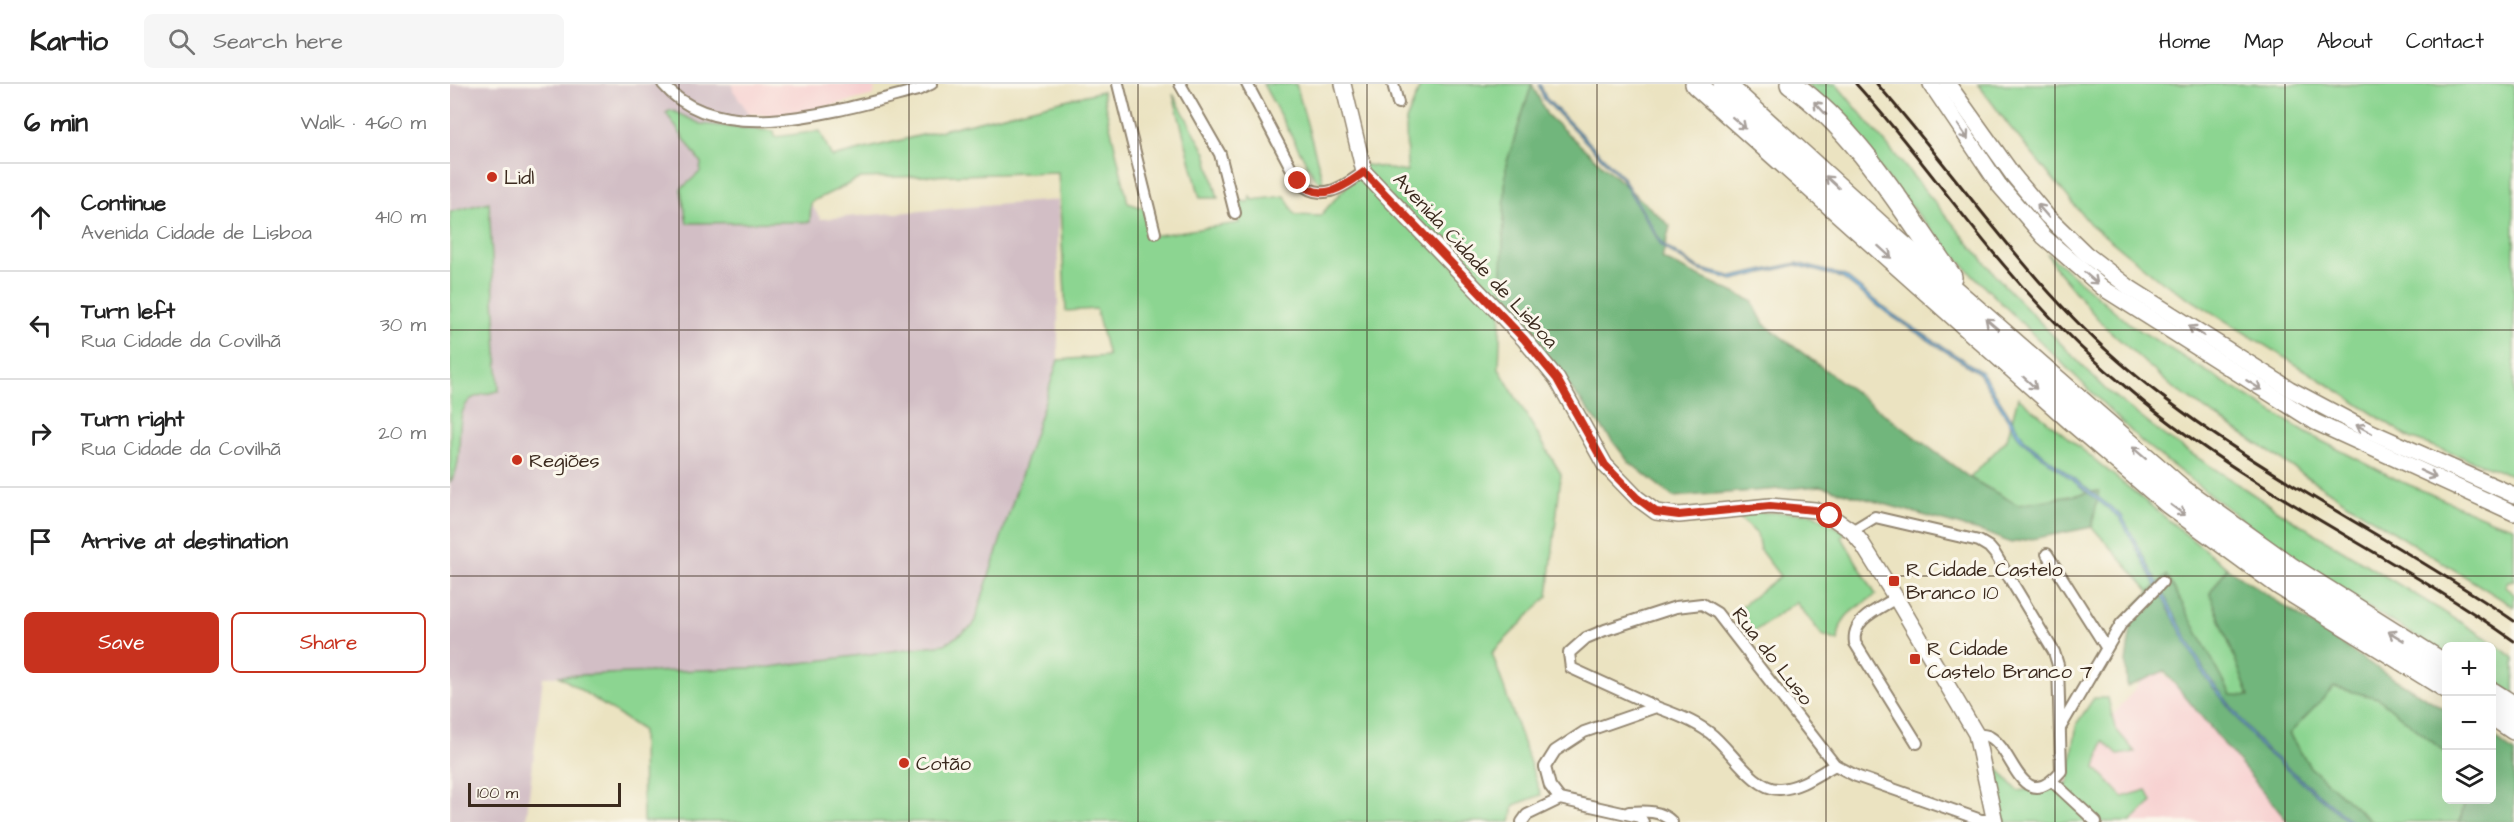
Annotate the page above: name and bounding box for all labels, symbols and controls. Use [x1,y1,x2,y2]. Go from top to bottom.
search box [144,14,564,68]
text: Kartio [30,22,108,61]
icon: search [165,25,198,58]
text: Search here [213,26,343,57]
text: Home [2159,27,2211,56]
text: Map [2244,27,2284,56]
text: About [2317,27,2373,56]
text: Contact [2406,27,2484,56]
one-way arrow [1813,101,1828,116]
text: 6 min [24,105,88,141]
text: Walk · 460 m [300,109,426,137]
one-way arrow [1732,116,1747,130]
one-way arrow [1957,124,1970,141]
place label: Lidl [504,164,534,192]
route end [1284,167,1310,193]
street label: Avenida Cidade de Lisboa [1386,167,1564,355]
marker: Lidl [485,170,499,184]
one-way arrow [1825,176,1840,190]
text: Continue [81,188,166,219]
icon: ahead [24,201,57,234]
text: 410 m [374,203,426,231]
one-way arrow [2036,204,2050,219]
text: Avenida Cidade de Lisboa [81,219,312,247]
one-way arrow [1877,245,1892,259]
one-way arrow [2084,271,2099,285]
text: Turn left [81,296,175,327]
icon: left [24,309,57,342]
text: 30 m [380,311,426,339]
one-way arrow [1985,317,2000,331]
one-way arrow [2188,325,2205,337]
text: Rua Cidade da Covilhã [81,327,281,355]
one-way arrow [2022,376,2037,390]
one-way arrow [2246,378,2263,391]
text: Turn right [81,404,184,435]
icon: right [24,417,57,450]
text: 20 m [378,419,426,447]
one-way arrow [2356,423,2374,434]
text: Rua Cidade da Covilhã [81,435,281,463]
one-way arrow [2131,446,2147,459]
place label: Regiões [529,447,600,476]
marker: Regiões [510,453,524,467]
one-way arrow [2418,469,2436,480]
route start [1816,502,1842,528]
one-way arrow [2170,503,2186,516]
icon: arrive [24,525,57,558]
text: Arrive at destination [81,526,288,557]
place label: R Cidade Castelo Branco 10 [1906,556,2063,607]
marker: R Cidade Castelo Branco 10 [1887,574,1901,588]
street label: Rua do Luso [1725,602,1819,711]
button: Save [24,612,219,673]
button: Share [231,612,426,673]
one-way arrow [2388,629,2405,641]
place label: R Cidade Castelo Branco 7 [1927,635,2092,686]
map controls [2442,642,2496,804]
button: + [2442,642,2496,696]
marker: R Cidade Castelo Branco 7 [1908,652,1922,666]
button: − [2442,696,2496,750]
place label: Cotão [916,750,971,778]
button: layers [2442,750,2496,804]
marker: Cotão [897,756,911,770]
scale bar [468,780,621,808]
text: 100 m [477,782,518,804]

